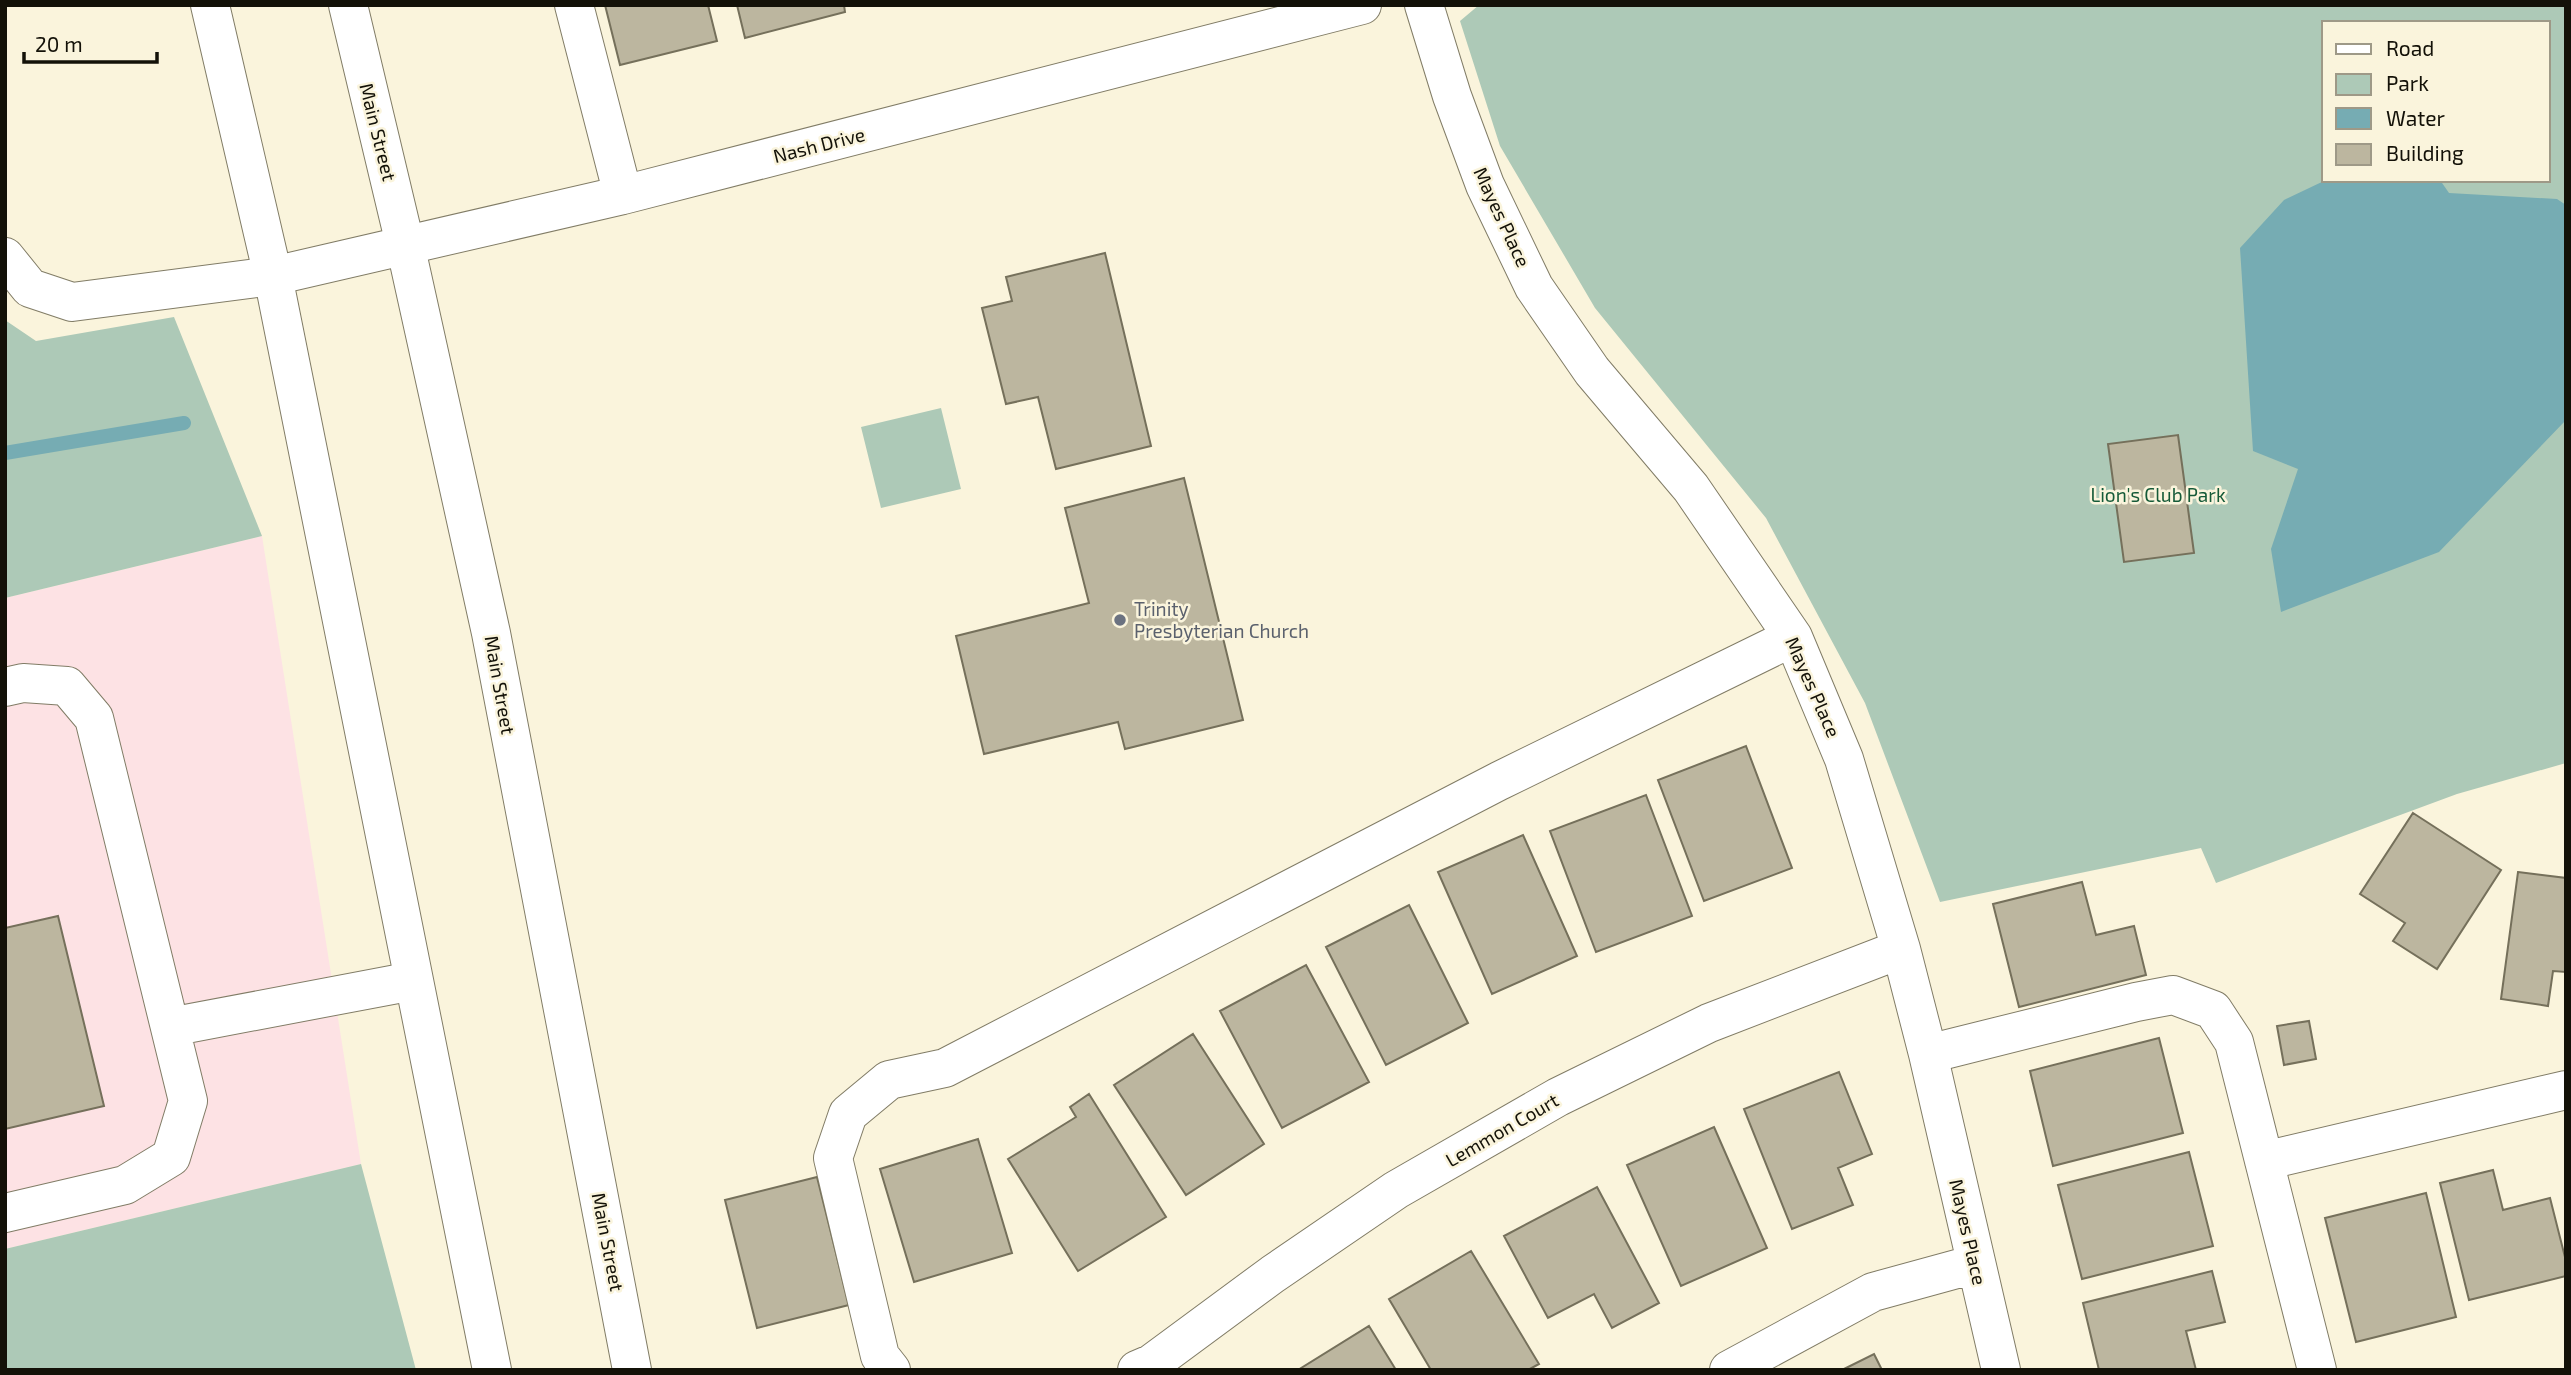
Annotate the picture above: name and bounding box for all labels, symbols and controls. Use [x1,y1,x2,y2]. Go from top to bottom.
scale bar [24,21,158,65]
legend [2322,21,2550,182]
text: 20 m [35,31,83,56]
text: Road [2386,35,2434,60]
text: Park [2386,70,2429,95]
street label: Main Street [355,81,402,183]
text: Water [2386,105,2445,130]
street label: Nash Drive [771,122,867,167]
text: Building [2386,140,2464,165]
street label: Mayes Place [1469,163,1536,270]
park label: Lion's Club Park [2090,483,2226,506]
place label: Trinity Presbyterian Church [1134,597,1309,642]
marker: Trinity Presbyterian Church [1112,612,1128,628]
street label: Mayes Place [1781,633,1846,741]
street label: Main Street [480,634,520,736]
street label: Lemmon Court [1441,1088,1562,1171]
street label: Mayes Place [1945,1177,1992,1287]
street label: Main Street [588,1191,629,1293]

